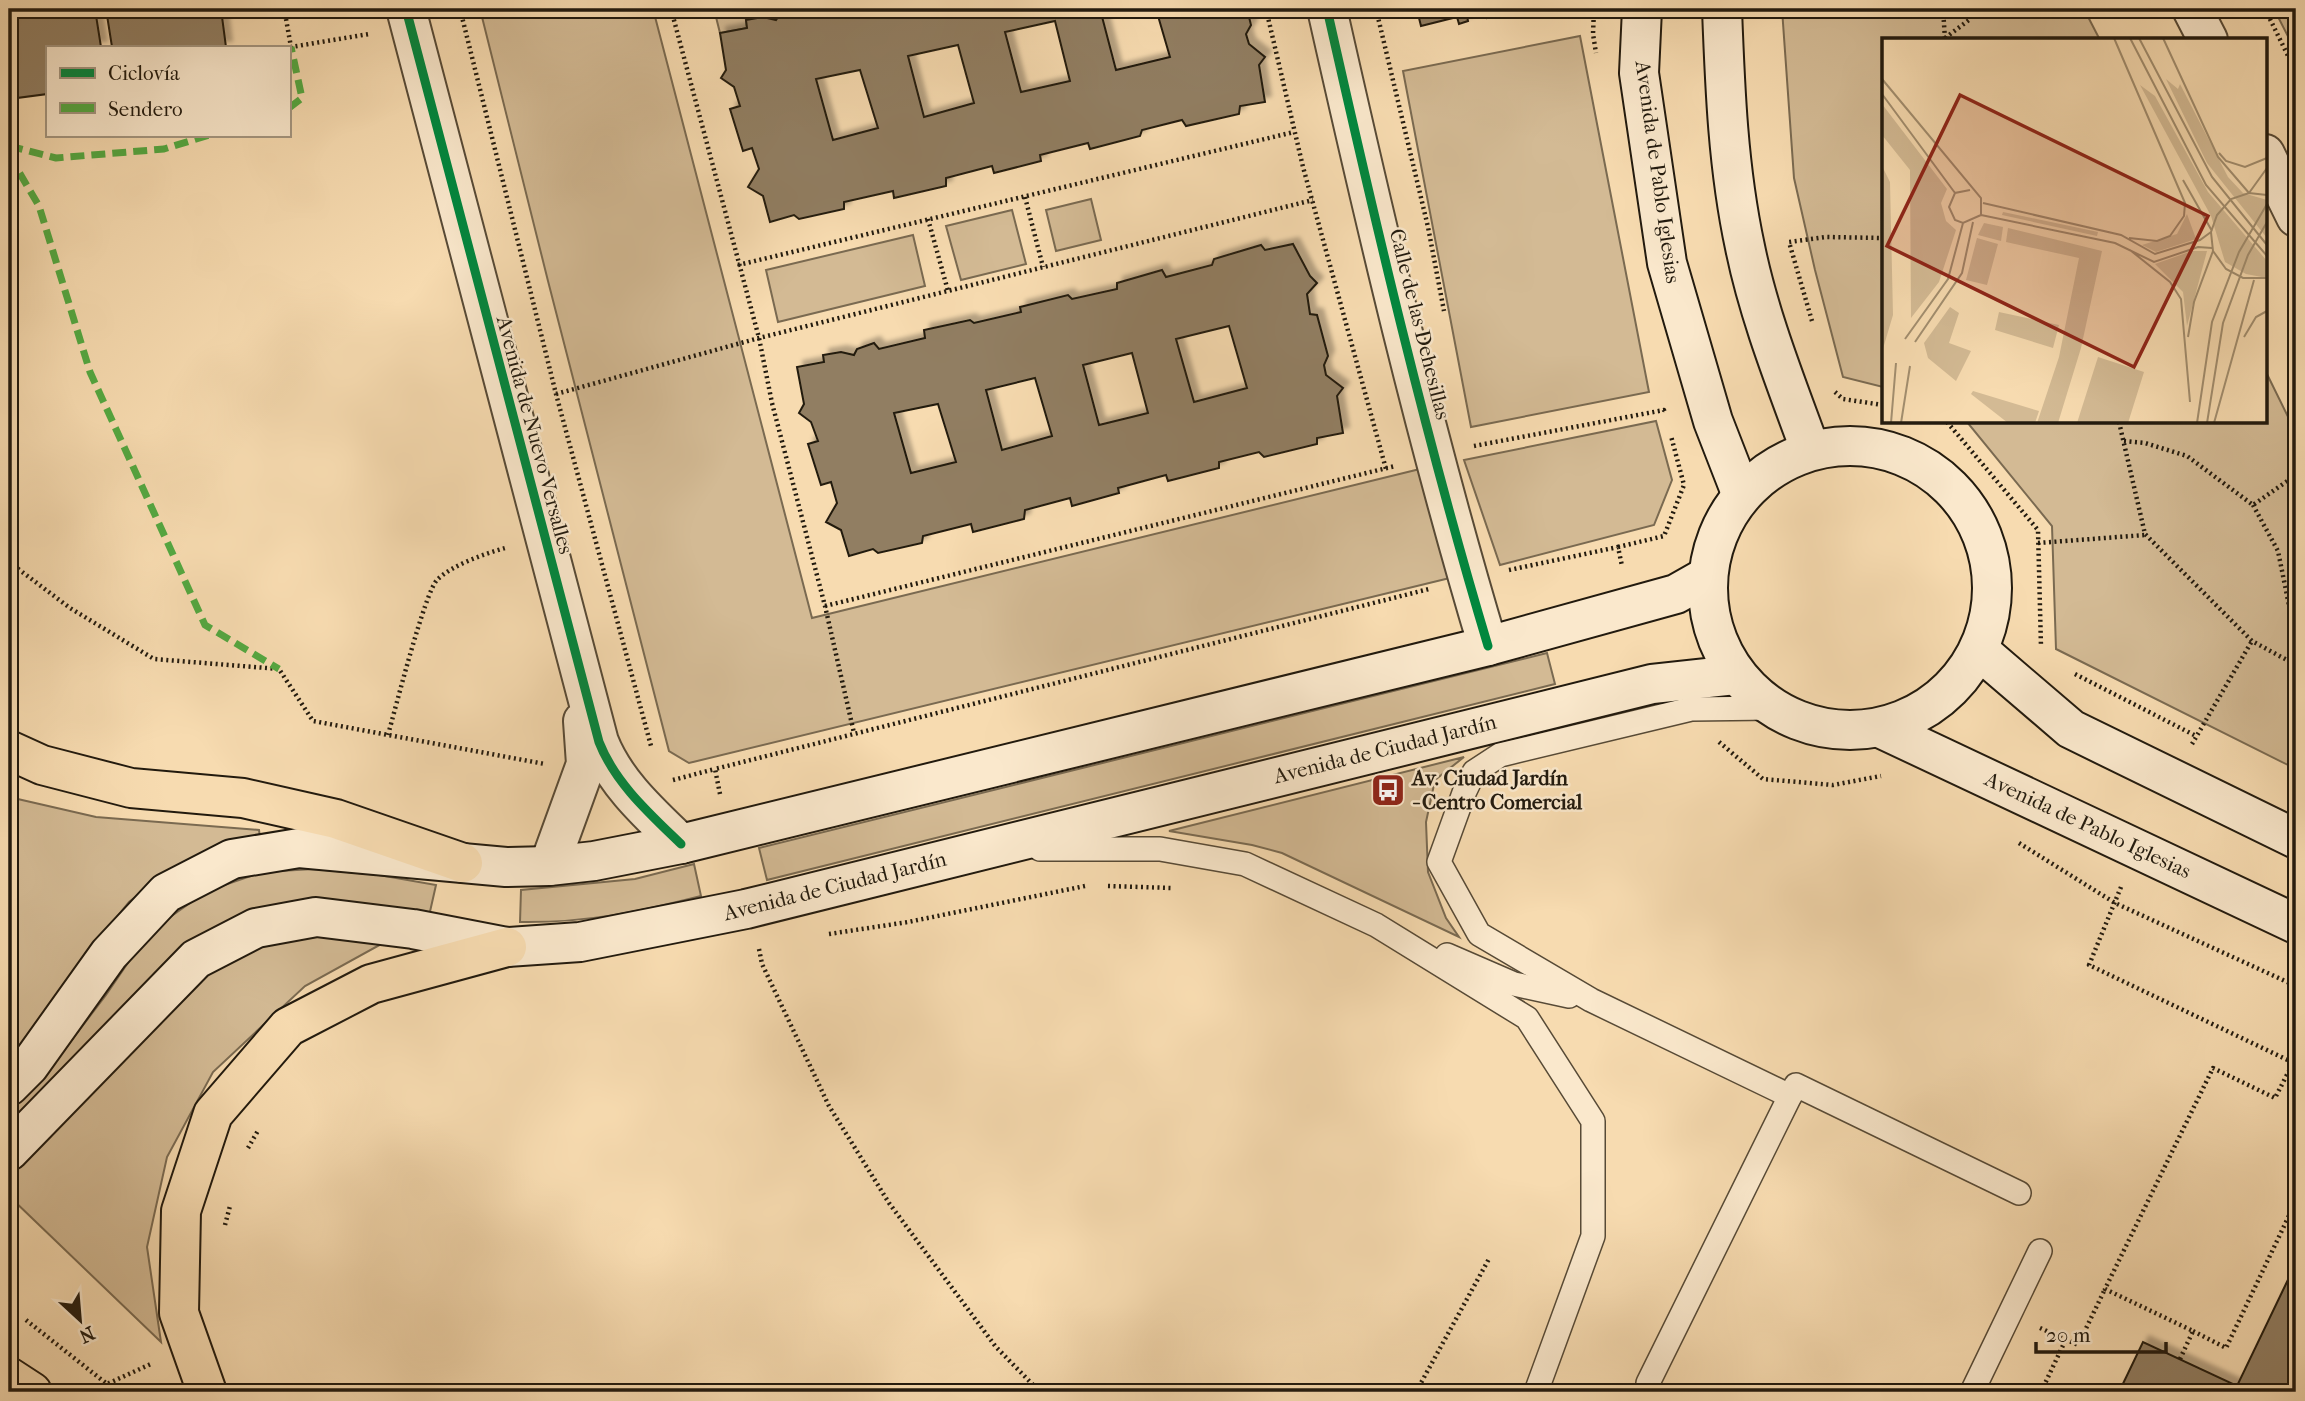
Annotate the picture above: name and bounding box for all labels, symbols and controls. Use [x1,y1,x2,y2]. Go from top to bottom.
inset map [1882,38,2266,424]
legend [46,46,290,136]
street label: Avenida de Pablo Iglesias [1630,58,1686,285]
text: Ciclovía [108,61,180,85]
text: Sendero [108,97,183,121]
street label: Calle de las Dehesillas [1385,226,1455,422]
street label: Avenida de Nuevo Versalles [491,312,578,557]
street label: Avenida de Ciudad Jardín [1270,710,1499,789]
place label: Av. Ciudad Jardín - Centro Comercial [1410,766,1582,814]
street label: Avenida de Pablo Iglesias [1980,766,2195,883]
bus stop icon: Av. Ciudad Jardín - Centro Comercial [1369,771,1407,809]
street label: Avenida de Ciudad Jardín [720,847,949,926]
north arrow [46,1286,116,1356]
scale bar [2036,1310,2165,1354]
text: N [75,1321,98,1348]
text: 20 m [2046,1323,2091,1347]

